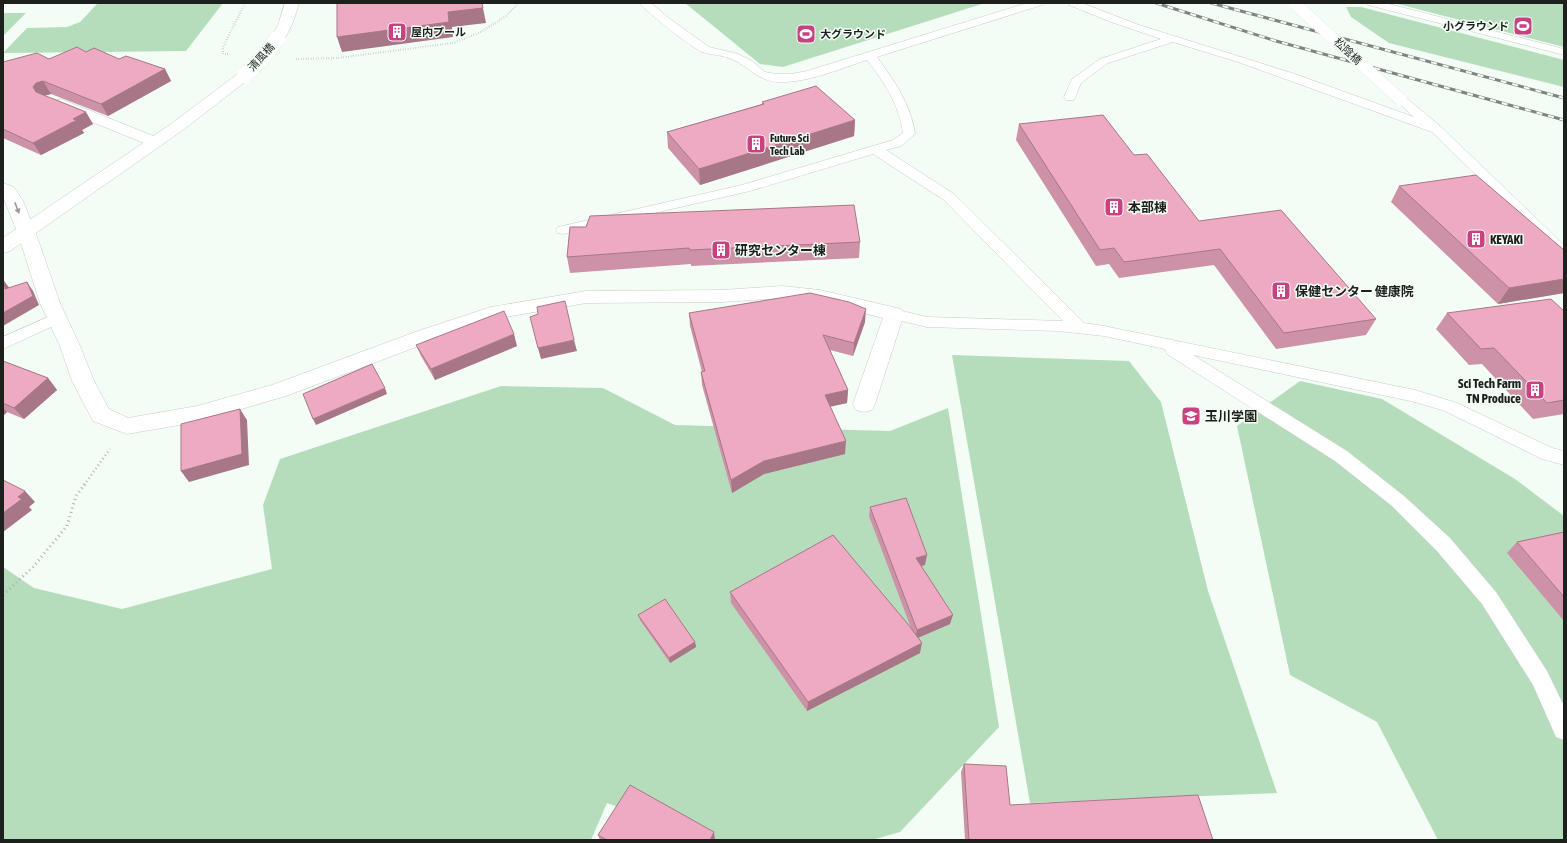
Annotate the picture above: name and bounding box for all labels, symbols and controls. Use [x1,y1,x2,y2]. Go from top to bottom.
sports icon: 小グラウンド [1512,15,1534,37]
place label: 小グラウンド [1443,20,1509,32]
building icon: 屋内プール [386,21,408,43]
sports icon: 大グラウンド [795,23,817,45]
place label: 屋内プール [411,26,466,38]
place label: 大グラウンド [820,28,886,40]
street label: 松陰橋 [1332,35,1364,67]
street label: 清風橋 [246,41,276,73]
place label: Future Sci Tech Lab [770,132,810,157]
building icon: Future Sci Tech Lab [745,133,767,155]
building icon: 本部棟 [1103,196,1125,218]
place label: 本部棟 [1128,200,1167,215]
one-way arrow [14,203,20,215]
building icon: KEYAKI [1465,228,1487,250]
place label: KEYAKI [1490,232,1523,247]
building icon: 研究センター棟 [710,239,732,261]
place label: 研究センター棟 [735,243,826,258]
building icon: 保健センター 健康院 [1270,280,1292,302]
place label: 保健センター 健康院 [1295,284,1414,299]
place label: Sci Tech Farm TN Produce [1458,376,1521,406]
building icon: Sci Tech Farm TN Produce [1524,379,1546,401]
school or university icon: 玉川学園 [1180,405,1202,427]
place label: 玉川学園 [1205,409,1257,424]

